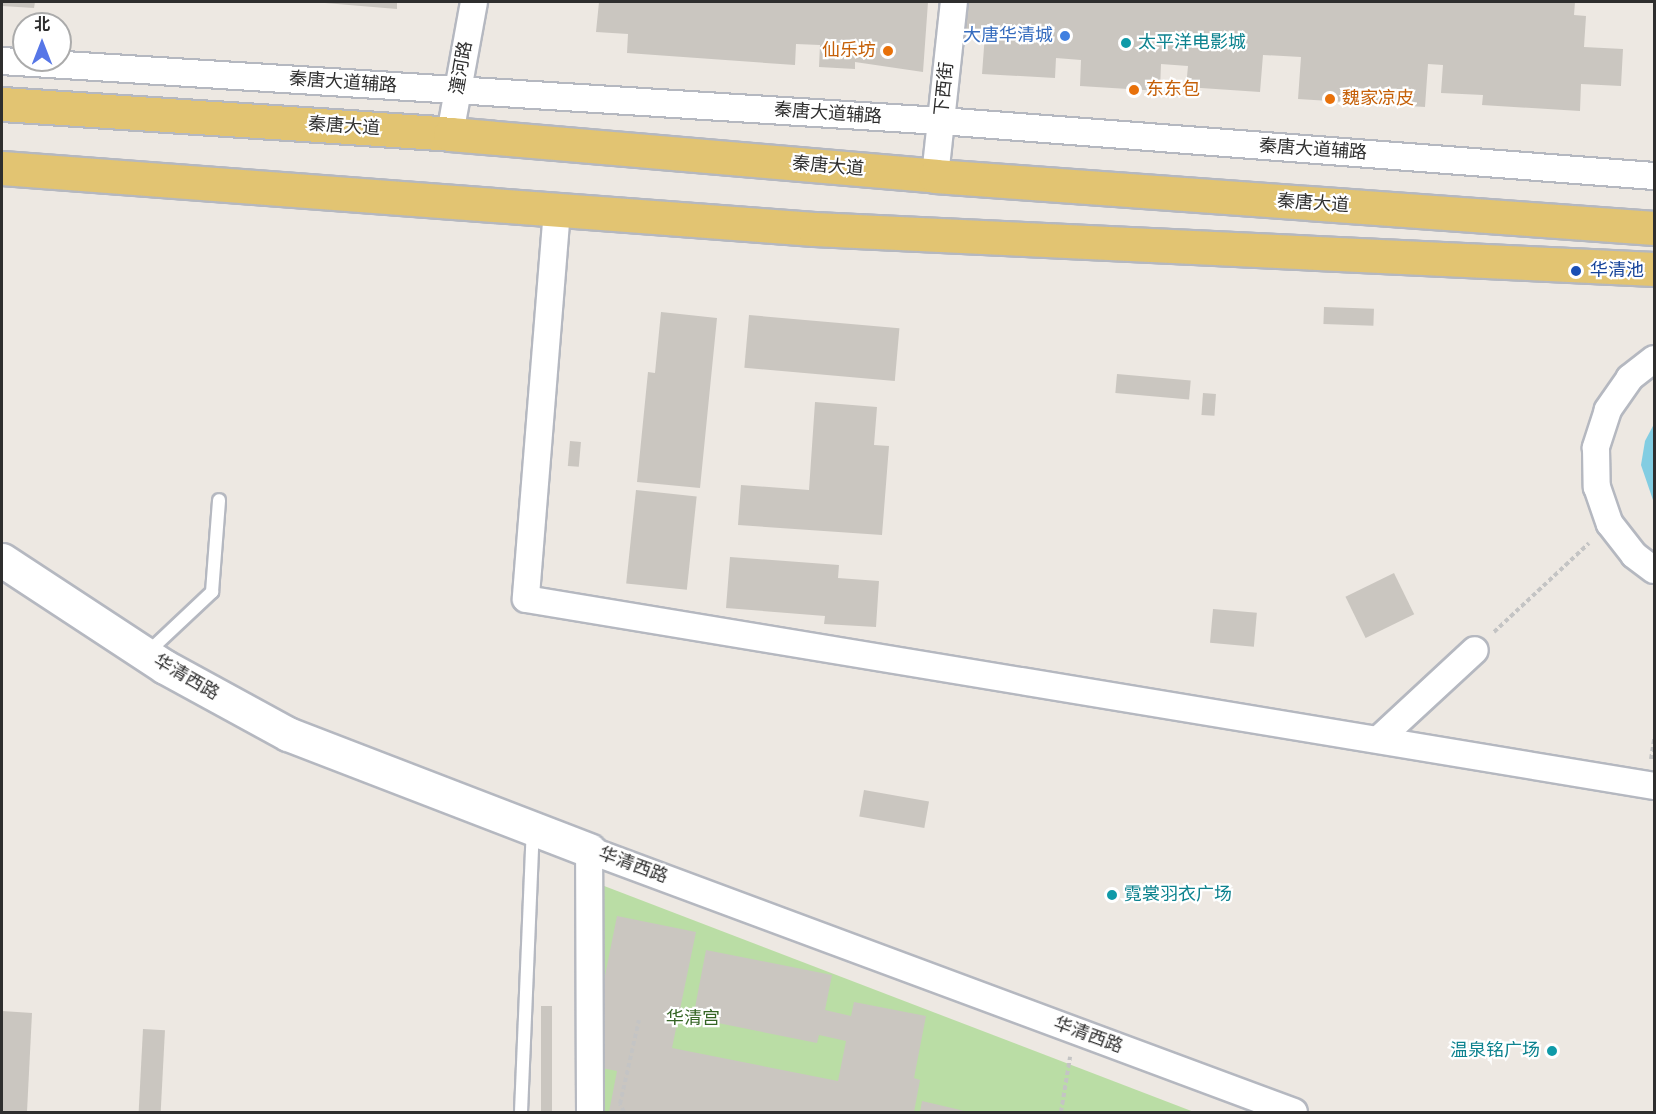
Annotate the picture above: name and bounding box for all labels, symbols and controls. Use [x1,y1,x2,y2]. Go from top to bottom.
north arrow [12,12,72,72]
text: 北 [34,16,50,35]
place label: 大唐华清城 [963,25,1053,47]
marker: 大唐华清城 [1058,29,1072,43]
place label: 太平洋电影城 [1138,32,1246,54]
marker: 太平洋电影城 [1119,36,1133,50]
street label: 潼河路 [447,40,477,96]
place label: 仙乐坊 [822,40,876,62]
marker: 仙乐坊 [881,44,895,58]
street label: 下西街 [931,61,959,117]
street label: 秦唐大道辅路 [288,68,398,98]
place label: 东东包 [1146,79,1200,101]
marker: 东东包 [1127,83,1141,97]
place label: 魏家凉皮 [1342,88,1414,110]
marker: 魏家凉皮 [1323,92,1337,106]
street label: 秦唐大道辅路 [773,99,883,129]
street label: 秦唐大道 [307,114,381,140]
street label: 秦唐大道辅路 [1258,135,1368,165]
street label: 秦唐大道 [791,153,865,181]
street label: 秦唐大道 [1276,191,1350,217]
place label: 华清池 [1590,260,1644,282]
marker: 华清池 [1567,262,1585,280]
street label: 华清西路 [149,651,223,705]
street label: 华清西路 [595,844,671,888]
place label: 霓裳羽衣广场 [1124,884,1232,906]
marker: 霓裳羽衣广场 [1105,888,1119,902]
park label: 华清宫 [666,1008,720,1030]
street label: 华清西路 [1050,1014,1126,1058]
place label: 温泉铭广场 [1450,1040,1540,1062]
marker: 温泉铭广场 [1545,1044,1559,1058]

